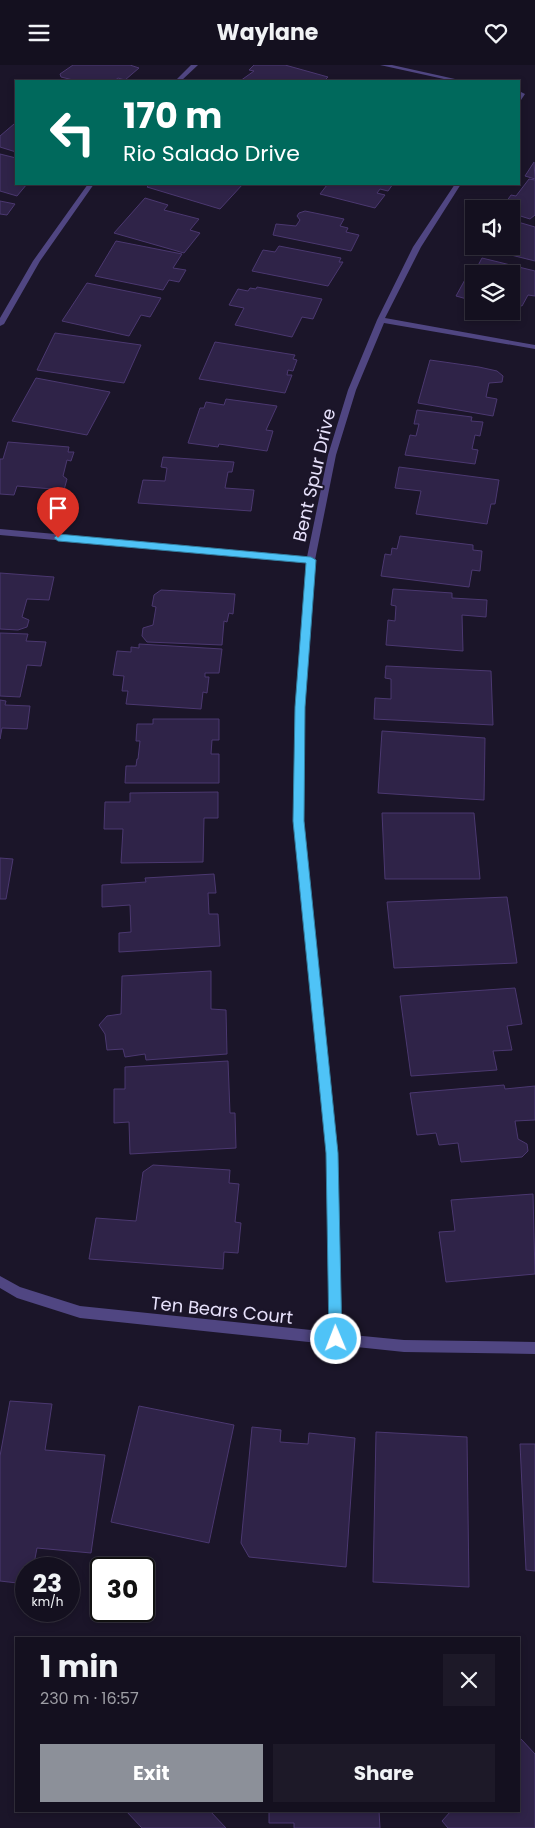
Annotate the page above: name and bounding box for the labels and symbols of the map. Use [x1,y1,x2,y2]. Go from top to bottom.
street label: Bent Spur Drive [287,406,341,544]
pin [37,487,79,538]
street label: Ten Bears Court [150,1290,294,1330]
position arrow [309,1312,361,1364]
speed limit sign: 30 [90,1557,155,1622]

